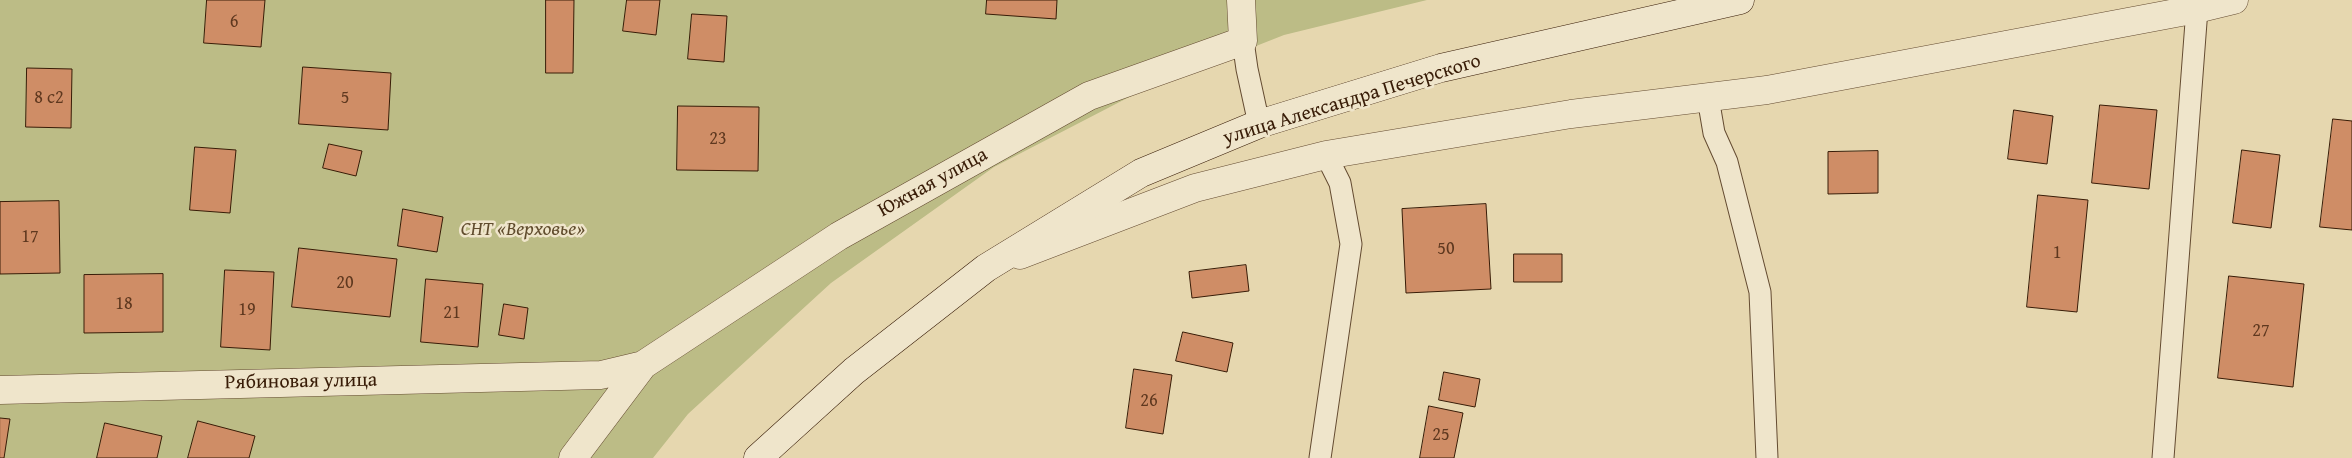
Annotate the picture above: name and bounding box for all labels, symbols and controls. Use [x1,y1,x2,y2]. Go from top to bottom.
house number: 6 [230,11,238,33]
street label: улица Александра Печерского [1220,49,1484,151]
house number: 8 с2 [34,87,64,109]
house number: 5 [341,87,349,109]
house number: 23 [709,128,727,150]
street label: Южная улица [874,143,992,223]
park label: СНТ «Верховье» [461,218,585,242]
house number: 17 [21,226,39,248]
house number: 50 [1437,238,1455,260]
house number: 1 [2053,242,2061,264]
house number: 20 [336,272,354,294]
house number: 18 [115,293,133,315]
house number: 19 [238,299,256,321]
house number: 21 [443,302,461,324]
house number: 27 [2252,320,2270,342]
street label: Рябиновая улица [224,369,378,395]
house number: 26 [1140,390,1158,412]
house number: 25 [1432,424,1450,446]

